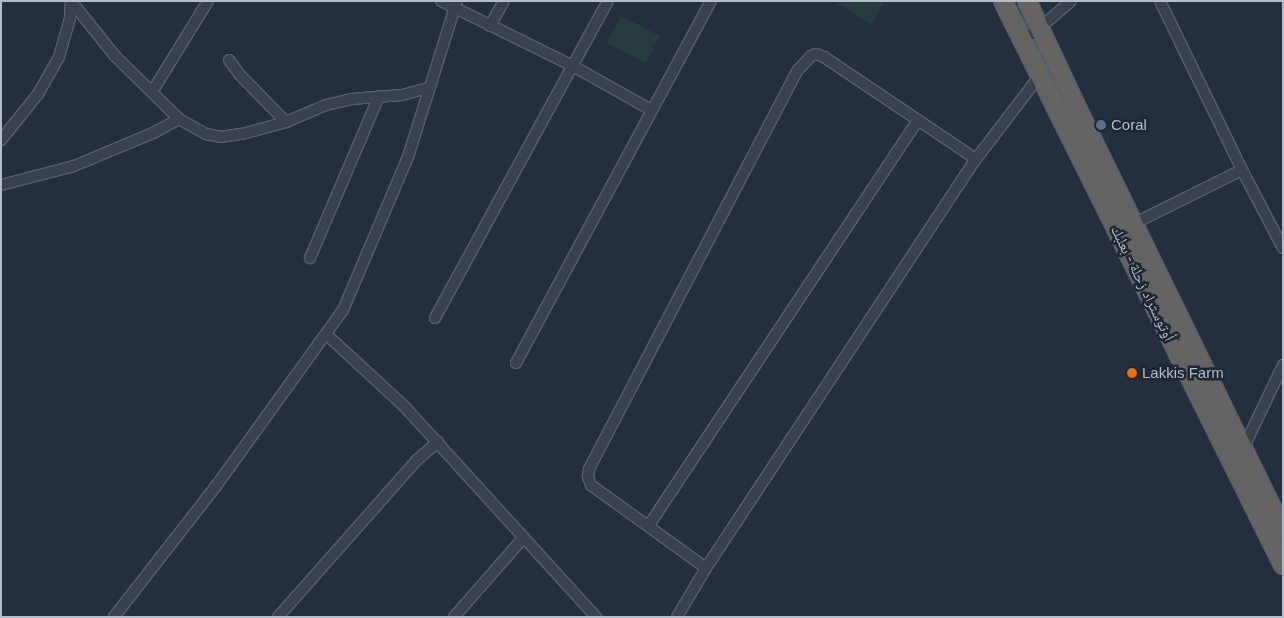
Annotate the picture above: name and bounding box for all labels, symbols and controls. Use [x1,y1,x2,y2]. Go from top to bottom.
place label: Coral [1111,116,1147,134]
marker: Coral [1095,119,1107,131]
street label: أوتوستراد زحلة - بعلبك [1107,222,1179,344]
place label: Lakkis Farm [1142,364,1224,382]
marker: Lakkis Farm [1126,367,1138,379]

